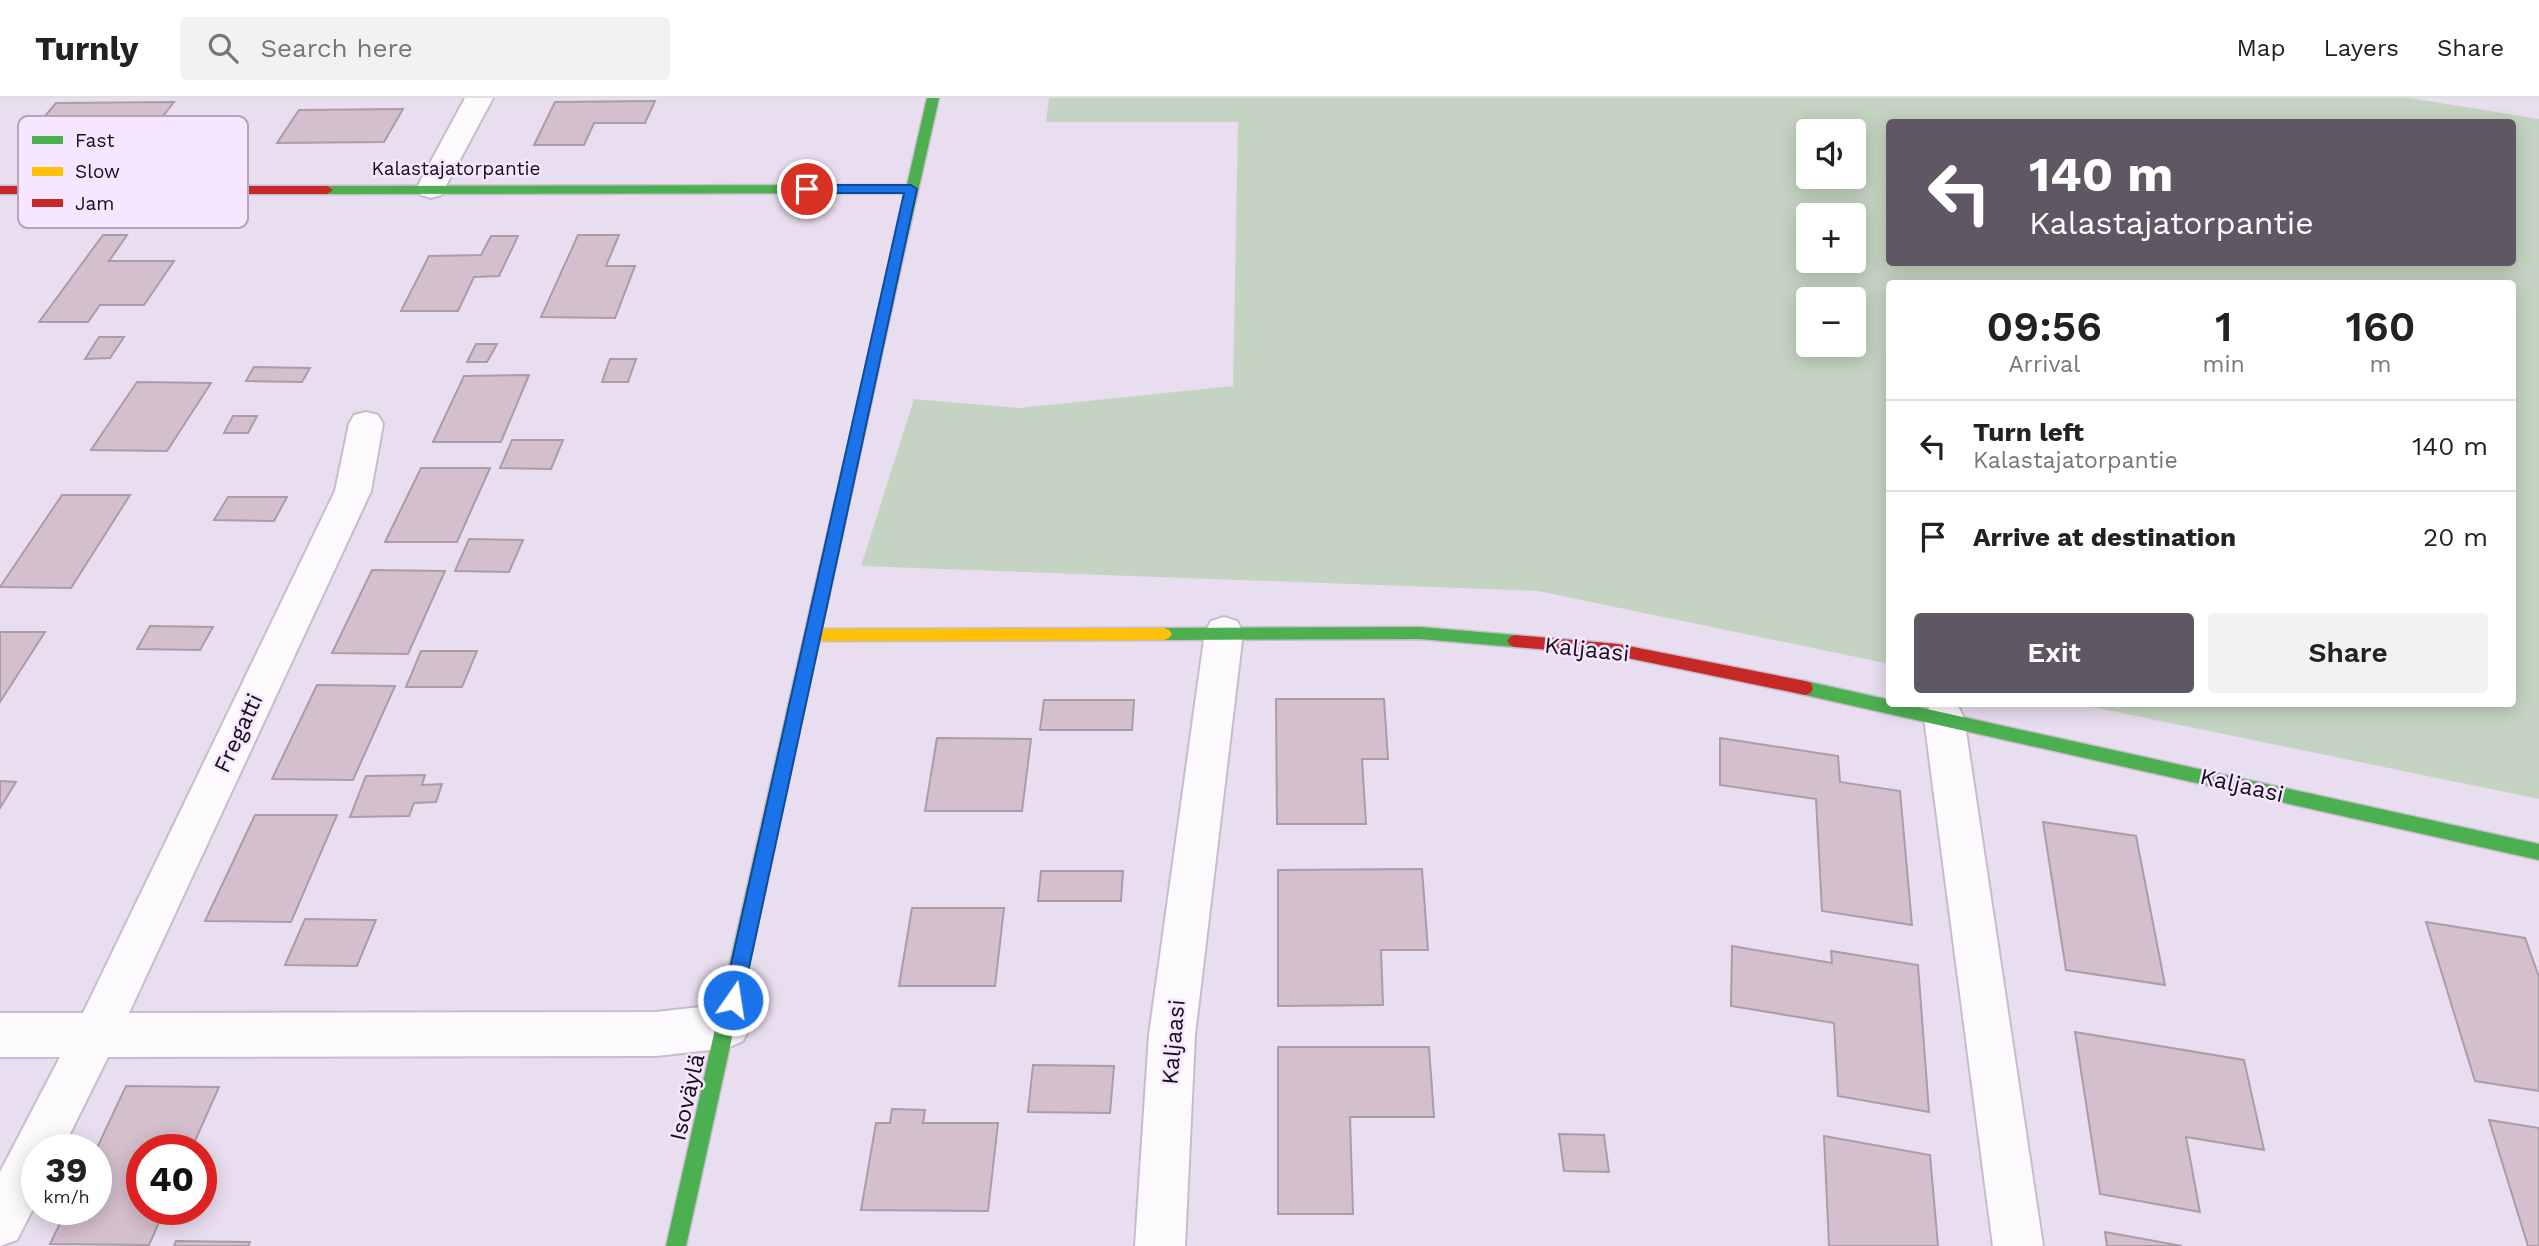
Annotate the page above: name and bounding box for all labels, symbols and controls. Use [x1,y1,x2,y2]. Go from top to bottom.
search box [180,17,670,80]
text: Turnly [35,29,138,68]
icon: search [204,29,242,67]
text: Search here [260,33,413,63]
text: Map [2237,34,2285,62]
text: Layers [2323,34,2399,62]
text: Share [2437,34,2504,62]
legend [18,116,248,228]
map controls [1796,119,1866,357]
button: sound [1796,119,1866,189]
text: Fast [75,129,114,152]
text: 140 m [2029,145,2173,203]
icon: left [1914,147,2005,238]
street label: Kalastajatorpantie [371,157,541,180]
pin [777,159,837,219]
text: Slow [75,160,120,183]
icon: arrive [788,170,826,208]
text: Jam [75,192,114,215]
button: + [1796,203,1866,273]
text: Kalastajatorpantie [2029,204,2314,242]
button: − [1796,287,1866,357]
text: 09:56 [1987,302,2102,351]
text: 1 [2215,302,2232,351]
text: 160 [2345,302,2415,351]
text: Arrival [2008,351,2080,378]
text: min [2203,351,2245,378]
text: m [2369,351,2391,378]
text: Turn left [1973,417,2084,447]
icon: left [1914,427,1952,465]
text: 140 m [2412,431,2488,461]
text: Kalastajatorpantie [1973,447,2178,474]
icon: arrive [1914,518,1952,556]
text: Arrive at destination [1973,522,2236,552]
text: 20 m [2423,522,2488,552]
button: Exit [1914,613,2194,693]
button: Share [2208,613,2488,693]
street label: Kaljaasi [1543,632,1631,667]
street label: Fregatti [208,689,268,777]
street label: Kaljaasi [2197,763,2286,808]
position arrow [696,963,770,1037]
street label: Kaljaasi [1156,998,1191,1086]
street label: Isoväylä [664,1051,711,1143]
speed limit sign: 40 [126,1134,217,1225]
text: 39 [45,1149,88,1191]
text: km/h [43,1186,90,1207]

